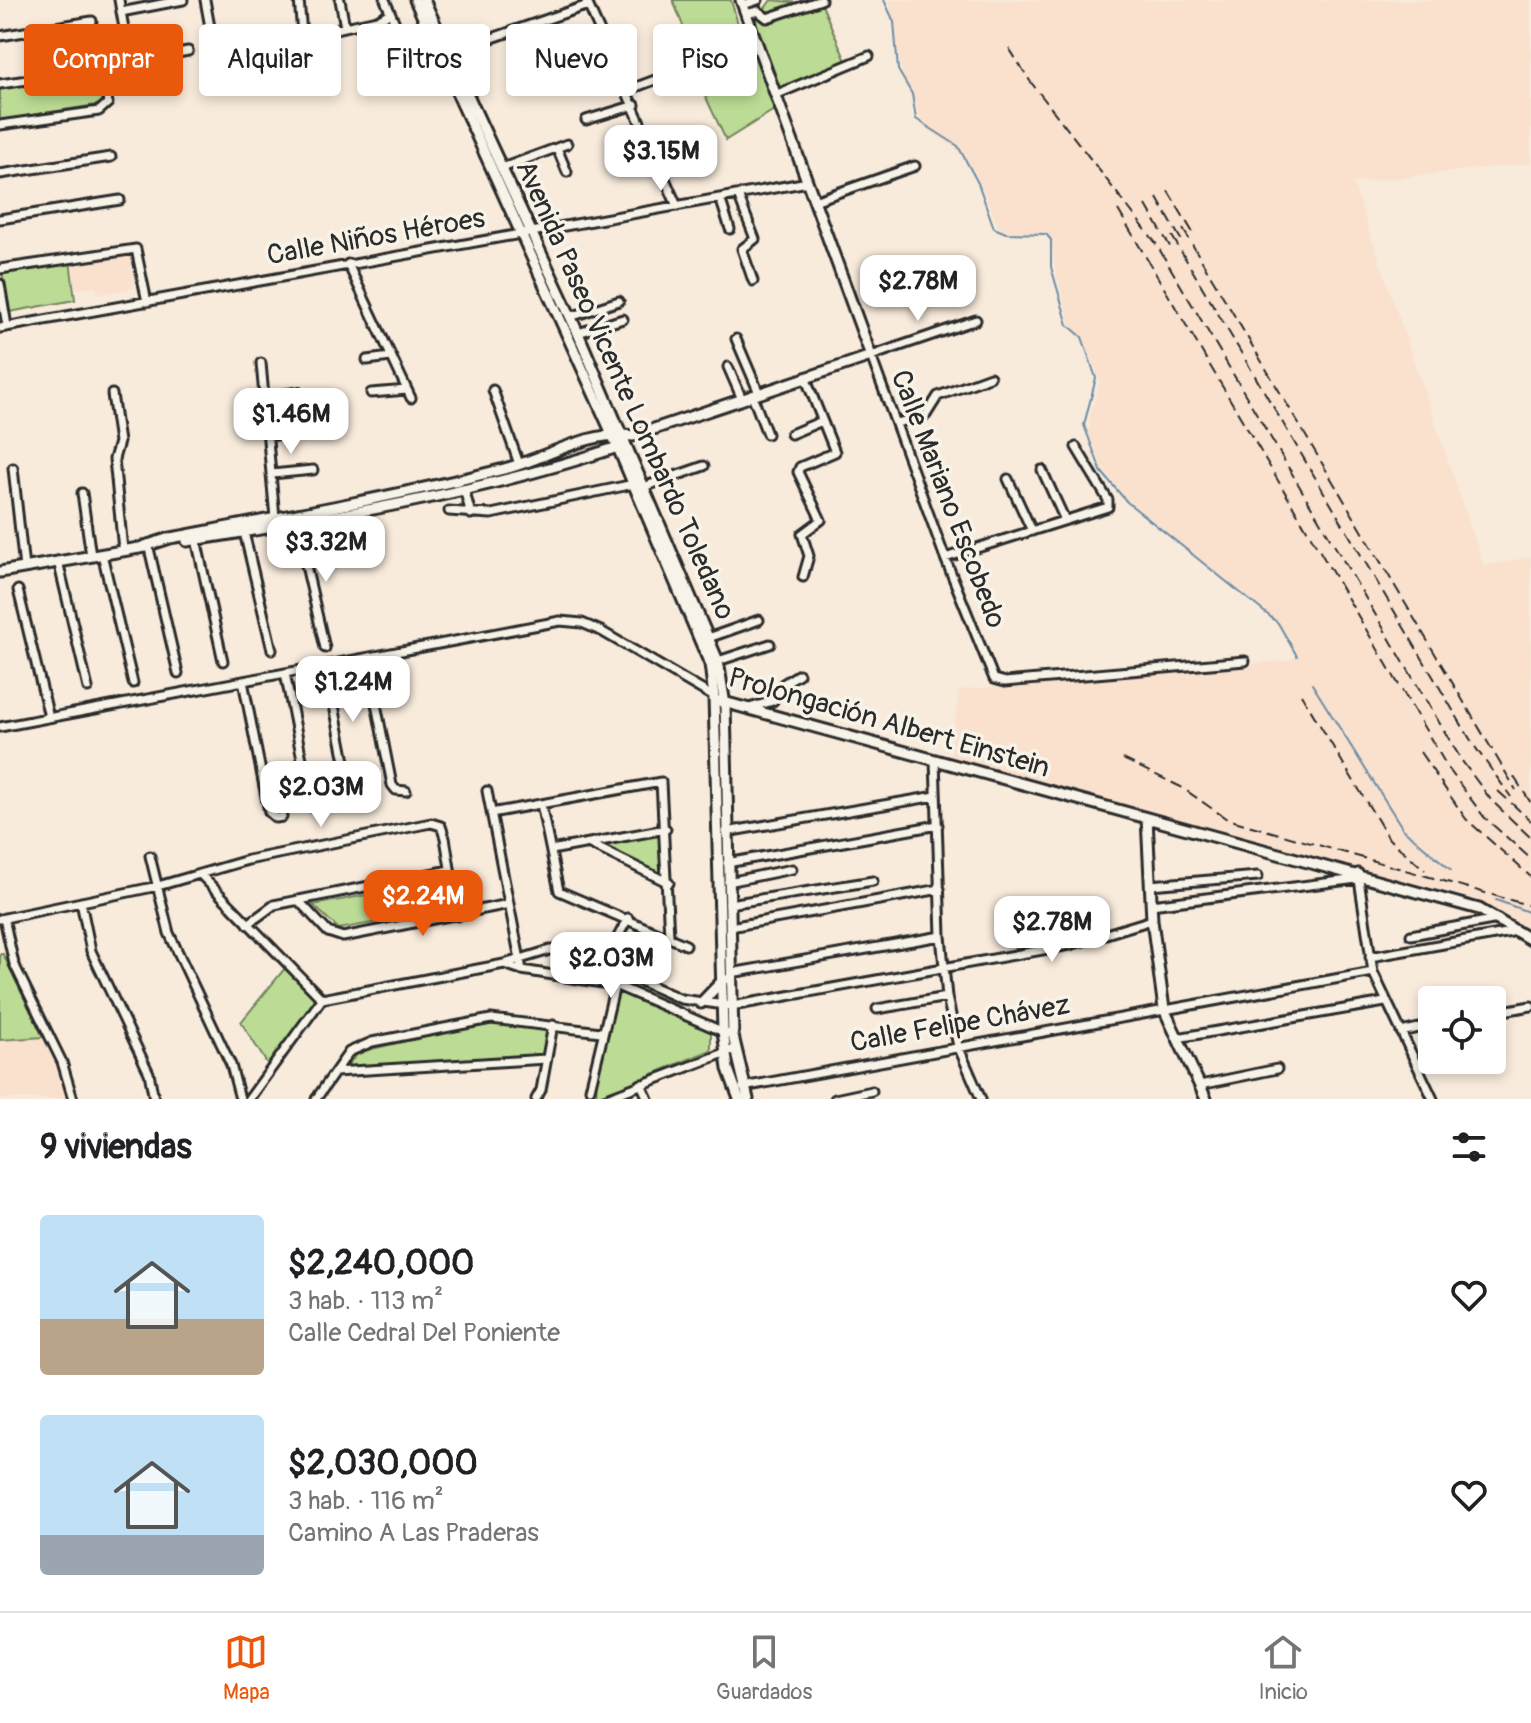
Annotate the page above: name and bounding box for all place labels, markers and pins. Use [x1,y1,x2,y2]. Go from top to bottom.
pin: $3.15M [596,125,726,193]
pin: $2.78M [853,255,983,323]
pin: $1.46M [226,388,356,456]
pin: $3.32M [261,516,391,584]
pin: $1.24M [288,656,418,724]
pin: $2.03M [256,761,386,829]
pin: $2.24M [358,870,488,938]
pin: $2.78M [987,896,1117,964]
pin: $2.03M [546,932,676,1000]

